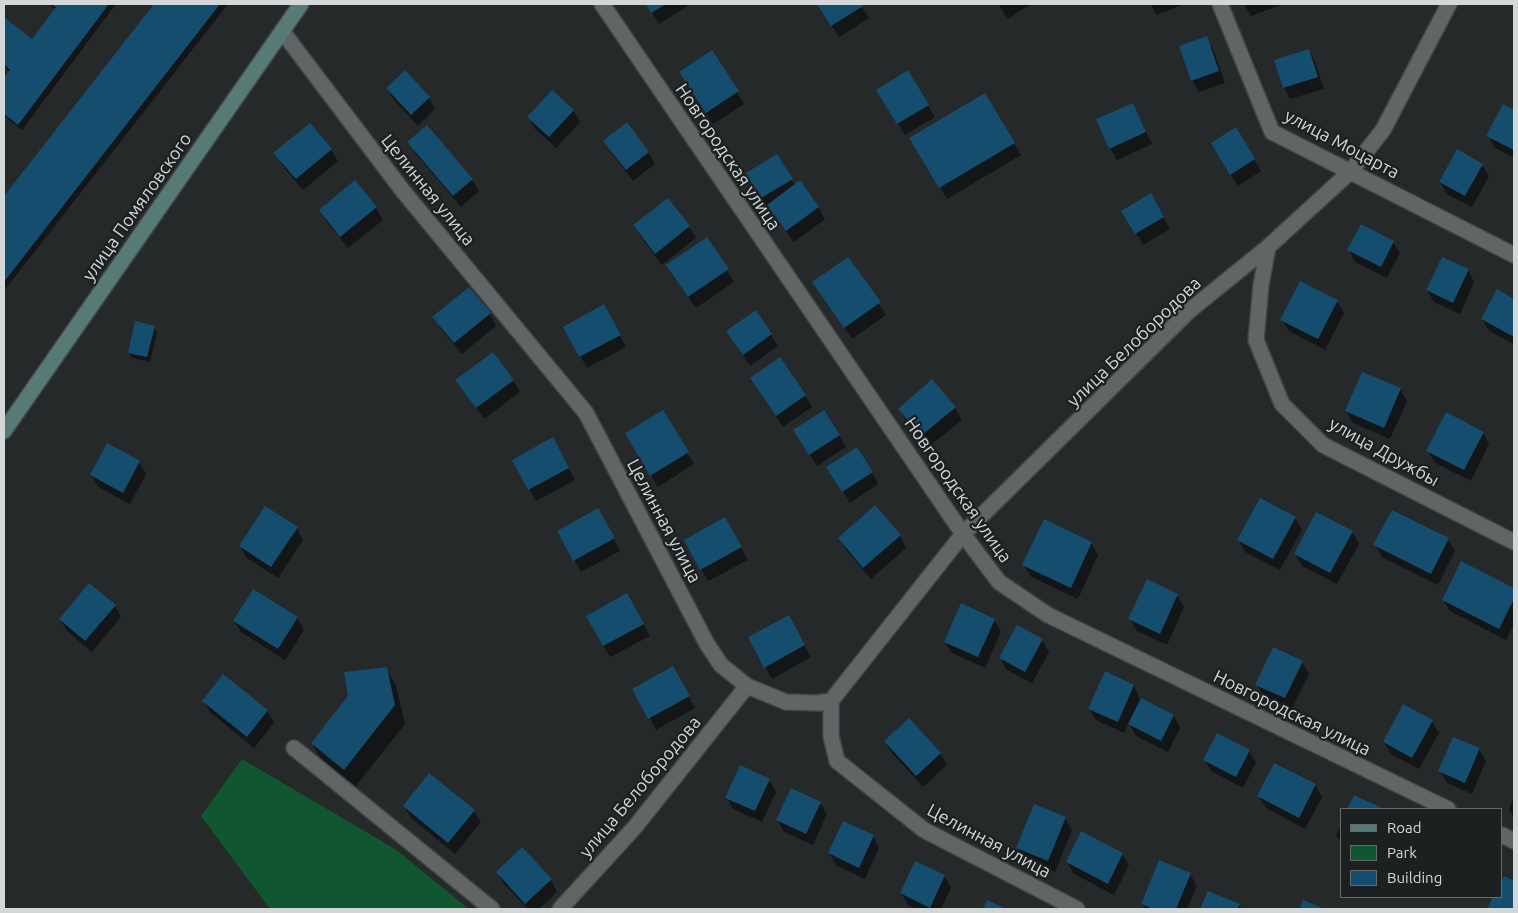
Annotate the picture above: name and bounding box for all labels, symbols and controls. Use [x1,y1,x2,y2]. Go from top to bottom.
street label: Новгородская улица [671,80,785,234]
street label: улица Моцарта [1281,105,1403,183]
street label: улица Помяловского [78,129,196,285]
street label: Целинная улица [376,130,480,250]
street label: улица Белобородова [1063,272,1205,412]
street label: Новгородская улица [900,413,1016,567]
street label: улица Дружбы [1325,413,1443,491]
street label: Целинная улица [622,455,706,587]
street label: Новгородская улица [1210,666,1374,760]
street label: улица Белобородова [575,712,705,862]
street label: Целинная улица [923,799,1055,883]
legend [1340,808,1503,898]
text: Road [1387,819,1422,836]
text: Park [1387,844,1417,861]
text: Building [1387,869,1442,886]

